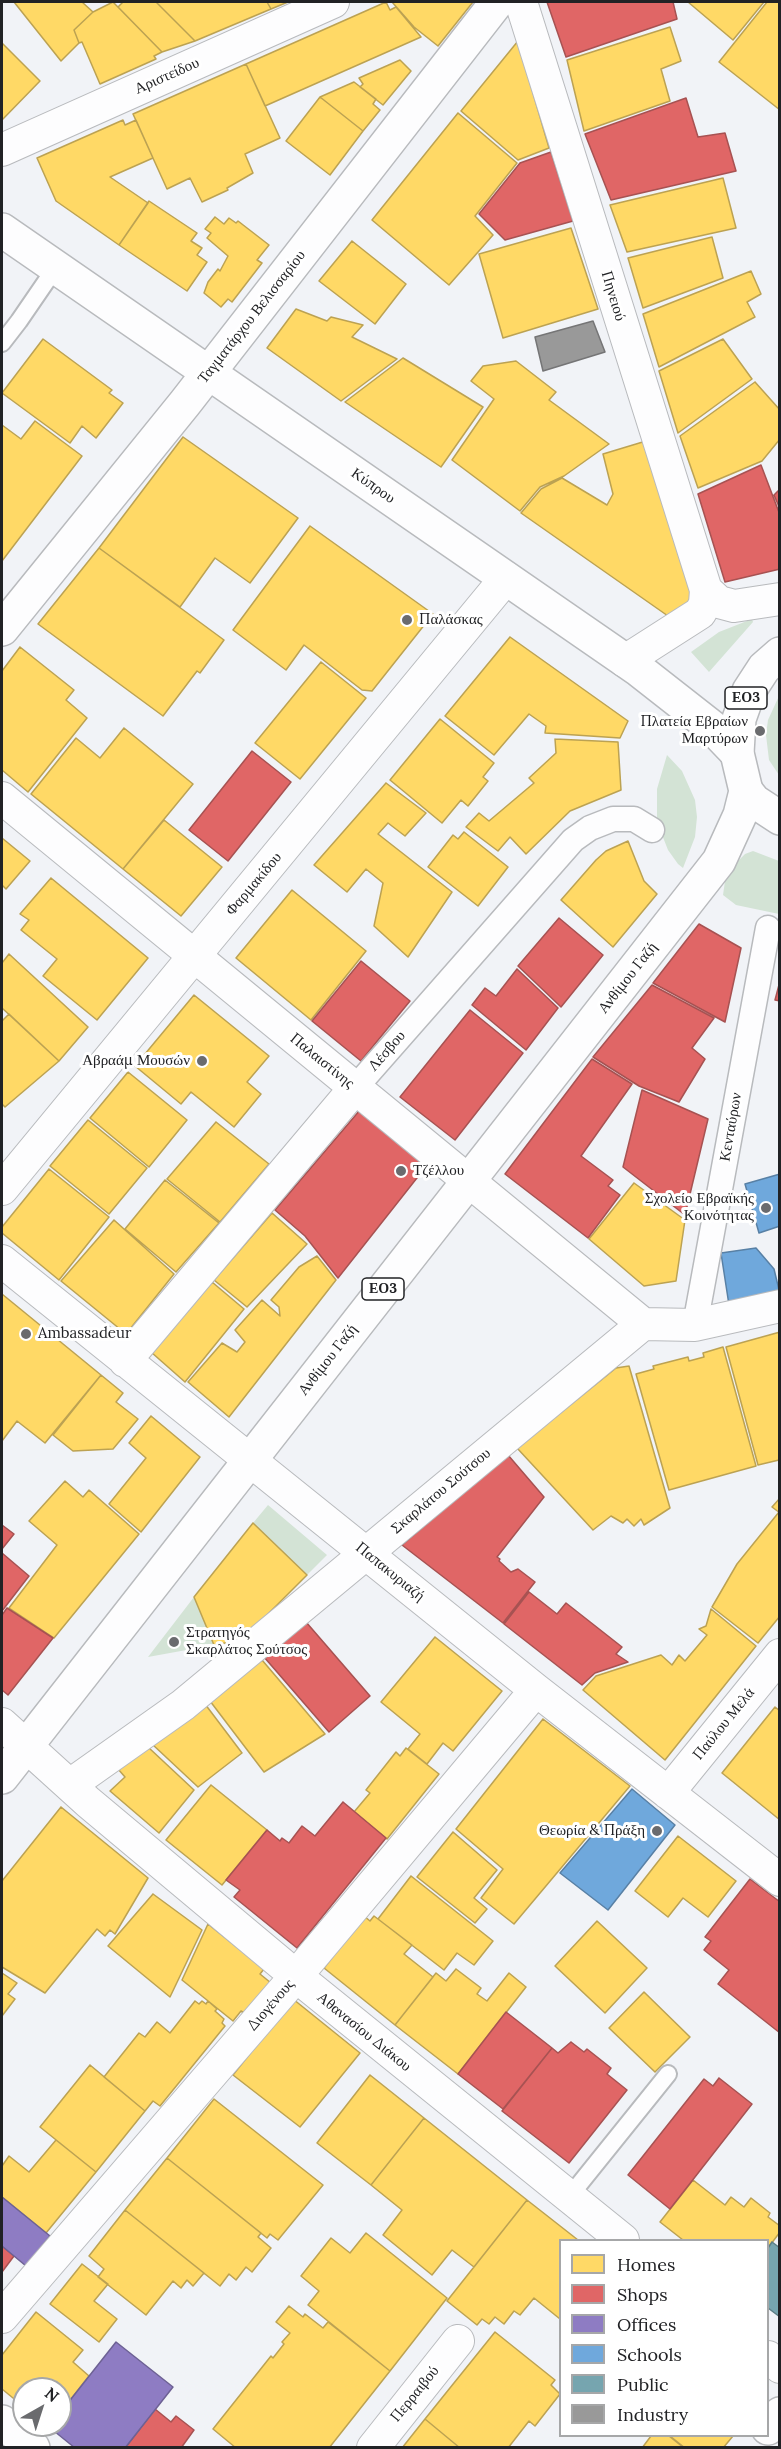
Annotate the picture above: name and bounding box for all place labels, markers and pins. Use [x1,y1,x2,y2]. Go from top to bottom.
place label: Παλάσκας [419,611,483,629]
marker: Παλάσκας [400,613,414,627]
place label: Πλατεία Εβραίων Μαρτύρων [640,713,748,748]
marker: Πλατεία Εβραίων Μαρτύρων [753,724,767,738]
place label: Αβραάμ Μουσών [82,1052,190,1070]
marker: Αβραάμ Μουσών [195,1054,209,1068]
place label: Τζέλλου [413,1162,464,1180]
marker: Τζέλλου [394,1164,408,1178]
place label: Σχολείο Εβραϊκής Κοινότητας [645,1190,754,1225]
marker: Σχολείο Εβραϊκής Κοινότητας [759,1201,773,1215]
place label: Ambassadeur [38,1325,131,1343]
marker: Ambassadeur [19,1327,33,1341]
place label: Στρατηγός Σκαρλάτος Σούτσος [186,1624,307,1659]
marker: Στρατηγός Σκαρλάτος Σούτσος [167,1635,181,1649]
place label: Θεωρία & Πράξη [539,1822,645,1840]
marker: Θεωρία & Πράξη [650,1824,664,1838]

